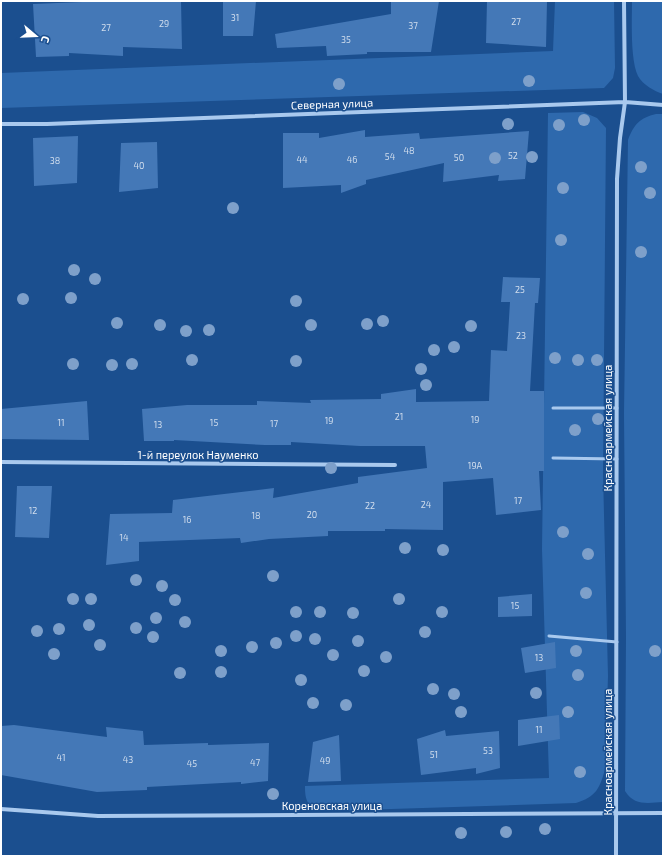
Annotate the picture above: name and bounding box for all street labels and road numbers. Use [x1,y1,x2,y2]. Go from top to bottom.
street label: Северная улица [291,96,373,112]
street label: Красноармейская улица [601,365,615,491]
street label: 1-й переулок Науменко [137,448,259,462]
street label: Красноармейская улица [601,689,615,815]
street label: Кореновская улица [282,799,382,813]

